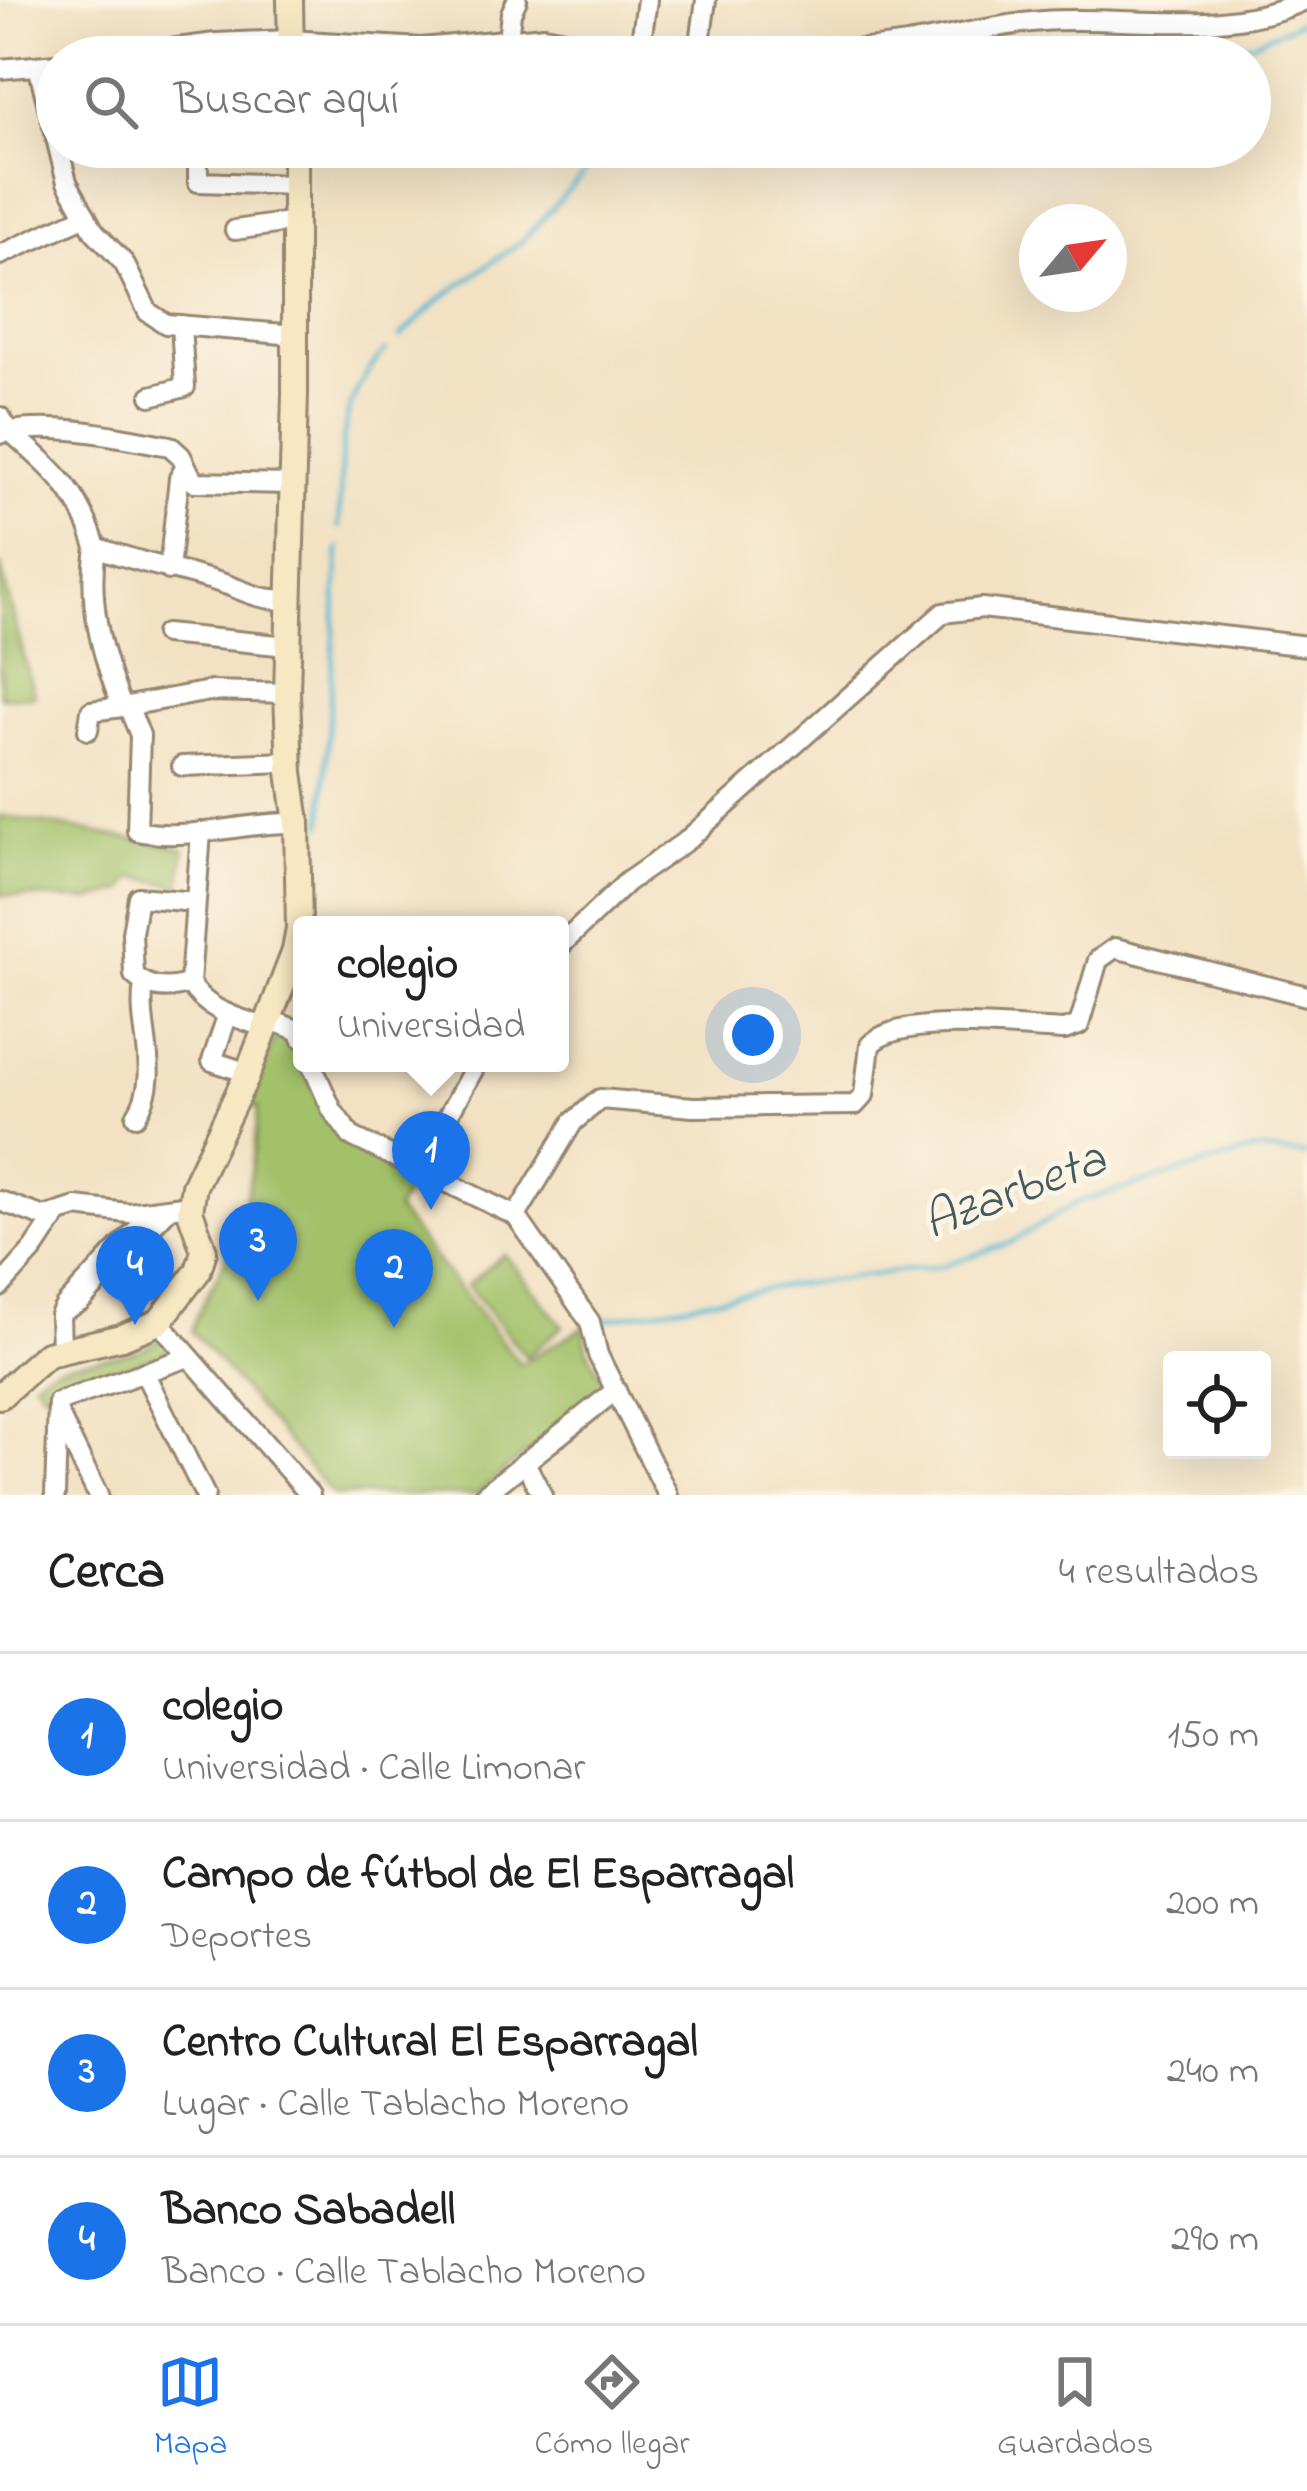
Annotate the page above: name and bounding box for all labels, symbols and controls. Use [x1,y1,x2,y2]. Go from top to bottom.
search box [36,36,1271,168]
icon: search [78,69,144,135]
text: Buscar aquí [174,69,399,135]
north arrow [1019,204,1127,312]
popup [293,916,569,1072]
text: colegio [337,933,458,999]
text: Universidad [337,999,525,1056]
your location [723,1005,783,1065]
pin: 1 [392,1111,470,1210]
water label: Azarbeta [913,1123,1119,1262]
pin: 3 [219,1202,297,1301]
pin: 4 [96,1226,174,1325]
pin: 2 [355,1229,433,1328]
map controls [1163,1351,1271,1459]
button: locate [1163,1351,1271,1459]
text: Cerca [48,1536,165,1611]
text: 4 resultados [1059,1545,1259,1602]
text: colegio [162,1675,284,1741]
text: 1 [81,1708,93,1765]
text: 150 m [1167,1708,1259,1765]
text: Universidad · Calle Limonar [162,1741,585,1798]
text: Campo de fútbol de El Esparragal [162,1843,794,1909]
text: 2 [77,1876,97,1933]
text: 200 m [1166,1876,1259,1933]
text: Deportes [162,1909,312,1966]
text: Centro Cultural El Esparragal [162,2011,698,2077]
text: 3 [79,2044,95,2101]
text: 240 m [1167,2044,1259,2101]
text: Lugar · Calle Tablacho Moreno [162,2077,629,2134]
text: Banco Sabadell [162,2179,455,2245]
text: 4 [79,2212,95,2269]
text: 290 m [1171,2212,1259,2269]
text: Banco · Calle Tablacho Moreno [162,2245,646,2302]
tab: Mapa [154,2349,227,2469]
tab: Cómo llegar [535,2349,690,2469]
tab: Guardados [997,2349,1153,2469]

